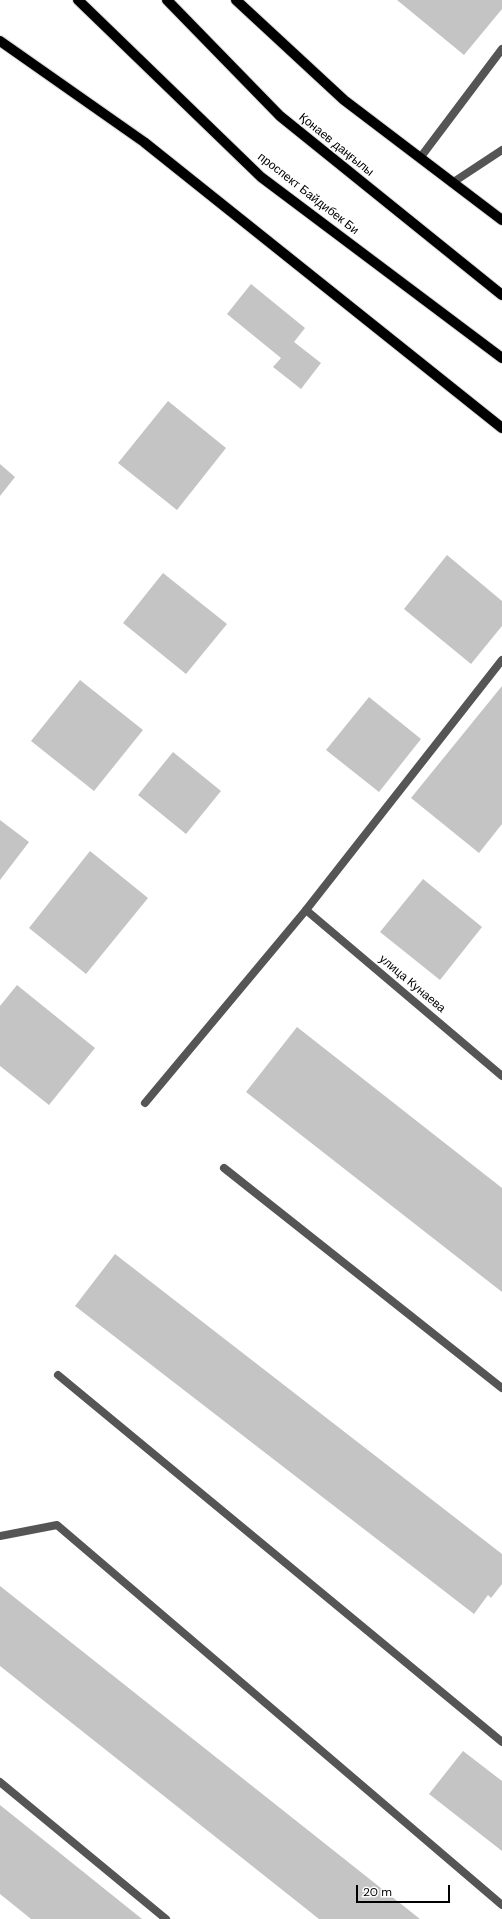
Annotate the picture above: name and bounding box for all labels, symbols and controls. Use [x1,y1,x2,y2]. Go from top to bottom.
street label: Қонаев даңғылы [296,110,376,180]
street label: проспект Байдибек Би [255,150,361,238]
street label: улица Кунаева [376,952,448,1016]
scale bar [358,1877,452,1903]
text: 20 m [363,1884,392,1900]

